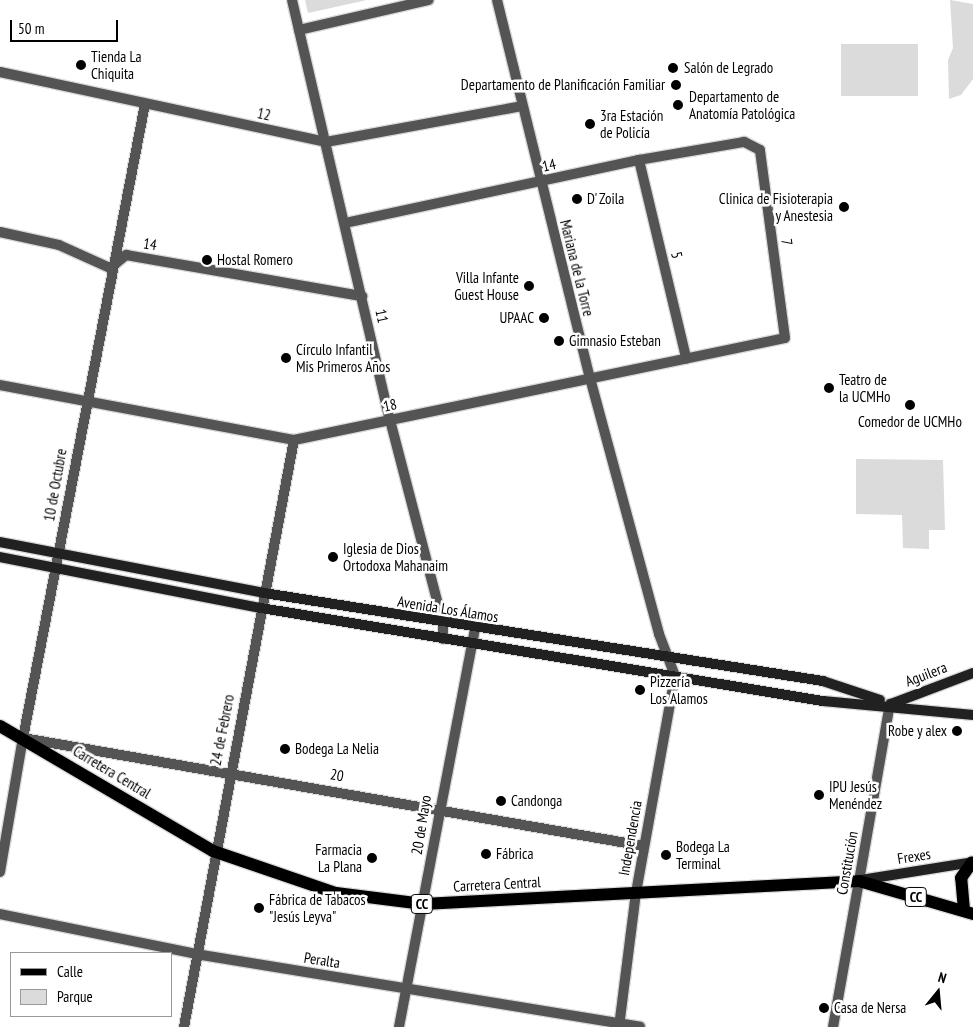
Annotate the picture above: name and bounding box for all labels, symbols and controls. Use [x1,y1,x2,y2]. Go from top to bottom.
scale bar [12,10,120,42]
text: 50 m [18,19,44,38]
place label: Tienda La Chiquita [91,47,141,82]
marker: Tienda La Chiquita [75,59,87,71]
place label: Salón de Legrado [684,59,773,77]
marker: Salón de Legrado [666,61,680,75]
place label: Departamento de Planificación Familiar [461,76,665,94]
marker: Departamento de Planificación Familiar [669,78,683,92]
place label: Departamento de Anatomía Patológica [689,87,795,122]
marker: Departamento de Anatomía Patológica [671,98,685,112]
street label: 12 [256,104,272,124]
place label: 3ra Estación de Policía [600,106,663,141]
marker: 3ra Estación de Policía [584,118,596,130]
street label: 14 [540,155,558,175]
place label: Clinica de Fisioterapia y Anestesia [719,189,833,224]
place label: D' Zoila [587,190,626,208]
marker: D' Zoila [571,193,583,205]
marker: Clinica de Fisioterapia y Anestesia [837,200,851,214]
street label: Mariana de la Torre [556,218,598,318]
street label: 14 [142,234,158,254]
street label: 7 [778,237,796,247]
street label: 5 [667,250,687,260]
place label: Hostal Romero [217,251,293,269]
marker: Hostal Romero [201,254,213,266]
place label: Villa Infante Guest House [454,268,519,303]
marker: Villa Infante Guest House [523,280,535,292]
street label: 11 [372,307,392,325]
place label: UPAAC [499,309,534,327]
marker: UPAAC [538,312,550,324]
place label: Gimnasio Esteban [569,332,661,350]
marker: Gimnasio Esteban [553,335,565,347]
place label: Círculo Infantil Mis Primeros Años [296,340,391,375]
marker: Círculo Infantil Mis Primeros Años [280,352,292,364]
place label: Teatro de la UCMHo [839,370,890,405]
marker: Teatro de la UCMHo [823,382,835,394]
street label: 18 [382,395,398,415]
marker: Comedor de UCMHo [904,399,916,411]
place label: Comedor de UCMHo [858,413,962,431]
street label: 10 de Octubre [40,447,70,523]
place label: Iglesia de Dios Ortodoxa Mahanaim [343,539,448,574]
marker: Iglesia de Dios Ortodoxa Mahanaim [327,551,339,563]
street label: Avenida Los Álamos [396,592,500,626]
street label: Aguilera [903,658,949,690]
place label: Pizzería Los Alamos [650,672,708,707]
marker: Pizzería Los Alamos [634,684,646,696]
street label: 24 de Febrero [206,693,238,767]
place label: Robe y alex [888,722,947,740]
marker: Robe y alex [951,725,963,737]
place label: Bodega La Nelia [295,740,379,758]
street label: Carretera Central [70,742,154,802]
marker: Bodega La Nelia [279,743,291,755]
street label: 20 [329,765,345,785]
place label: IPU Jesús Menéndez [829,777,882,812]
marker: IPU Jesús Menéndez [813,789,825,801]
place label: Candonga [511,792,562,810]
street label: 20 de Mayo [407,794,435,856]
marker: Candonga [495,795,507,807]
street label: Independencia [615,799,645,877]
street label: Constitución [833,830,861,896]
place label: Bodega La Terminal [676,837,730,872]
place label: Farmacia La Plana [315,840,362,875]
street label: Frexes [896,844,932,868]
place label: Fábrica [496,845,533,863]
marker: Fábrica [480,848,492,860]
marker: Bodega La Terminal [660,849,672,861]
marker: Farmacia La Plana [366,852,378,864]
street label: Carretera Central [453,873,541,895]
road number: CC [905,886,927,909]
place label: Fábrica de Tabacos "Jesús Leyva" [269,890,366,925]
road number: CC [411,892,433,916]
marker: Fábrica de Tabacos "Jesús Leyva" [253,902,265,914]
street label: Peralta [303,948,341,972]
legend [10,952,172,1017]
text: Calle [57,962,83,981]
north arrow [913,967,963,1017]
text: N [936,968,949,987]
text: Parque [57,987,93,1006]
place label: Casa de Nersa [834,999,906,1017]
marker: Casa de Nersa [818,1002,830,1014]

